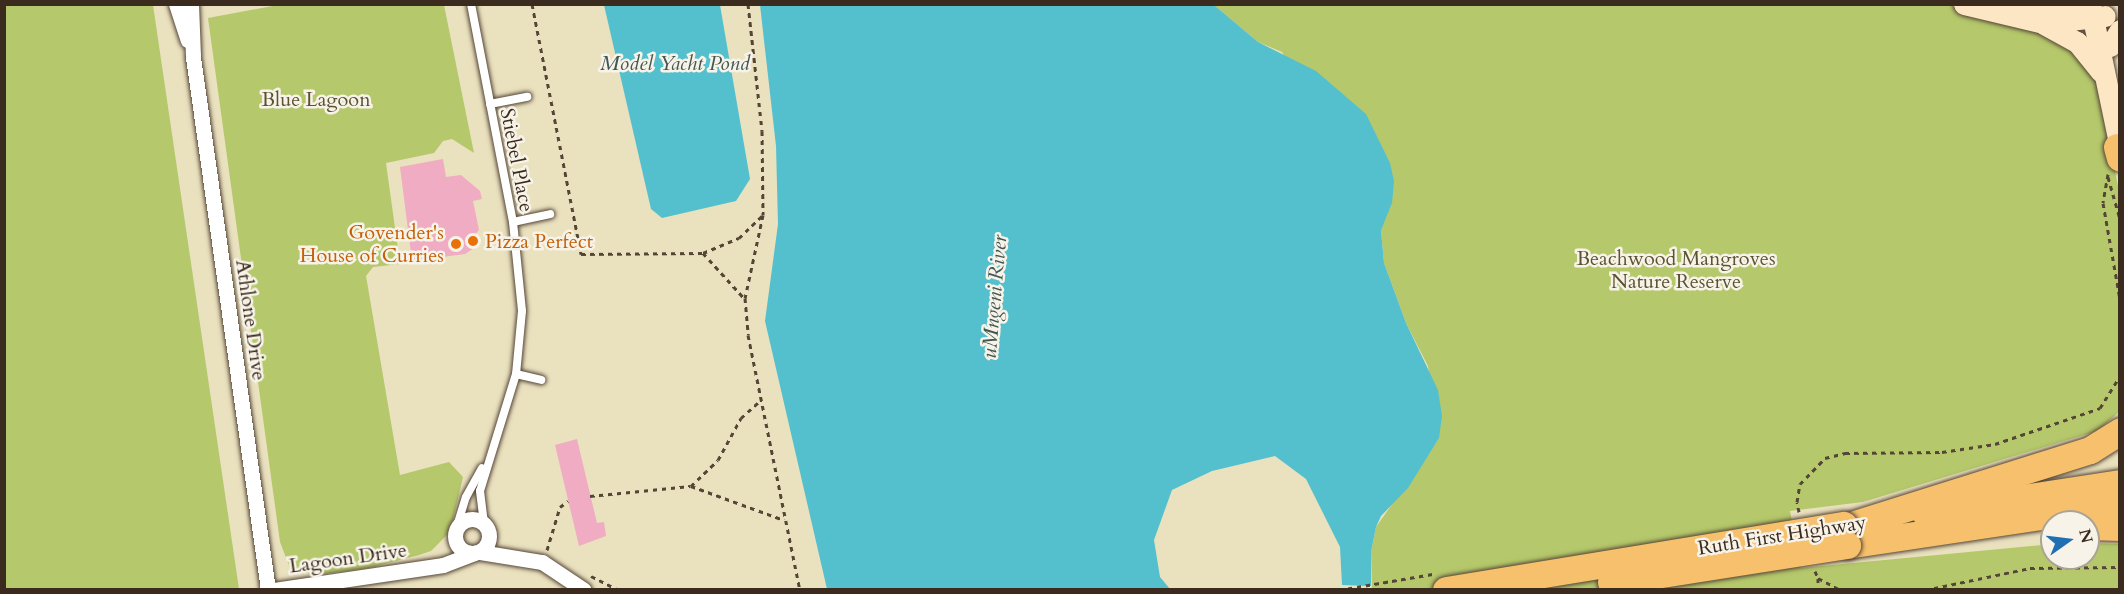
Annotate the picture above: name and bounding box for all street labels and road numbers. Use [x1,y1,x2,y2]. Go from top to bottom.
street label: Stiebel Place [495,106,539,214]
street label: Athlone Drive [231,258,271,382]
street label: Ruth First Highway [1696,510,1868,560]
street label: Lagoon Drive [288,538,408,578]

